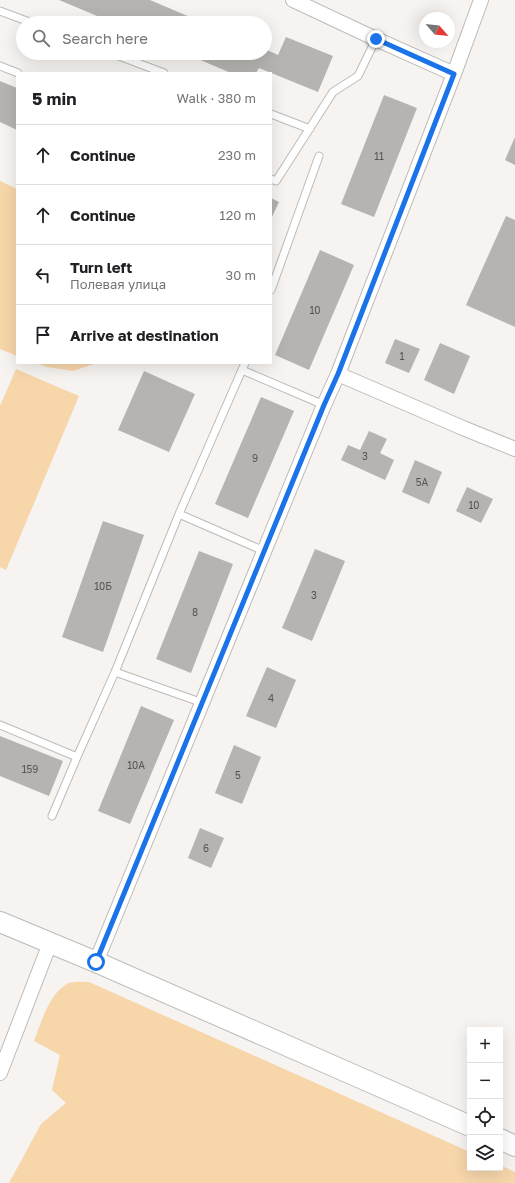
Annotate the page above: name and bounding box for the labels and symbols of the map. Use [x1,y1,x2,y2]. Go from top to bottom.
north arrow [419,12,455,48]
route end [367,30,385,48]
house number: 11 [374,150,384,162]
house number: 10 [309,304,321,316]
house number: 1 [400,350,405,362]
house number: 3 [362,450,368,462]
house number: 9 [252,452,258,464]
house number: 5А [416,476,429,488]
house number: 10 [468,499,480,511]
house number: 10Б [94,580,112,592]
house number: 3 [311,589,317,601]
house number: 8 [192,606,198,618]
house number: 4 [268,692,274,704]
house number: 10А [127,759,145,771]
house number: 159 [22,763,38,775]
house number: 5 [235,769,241,781]
house number: 6 [203,842,209,854]
route start [87,953,105,971]

